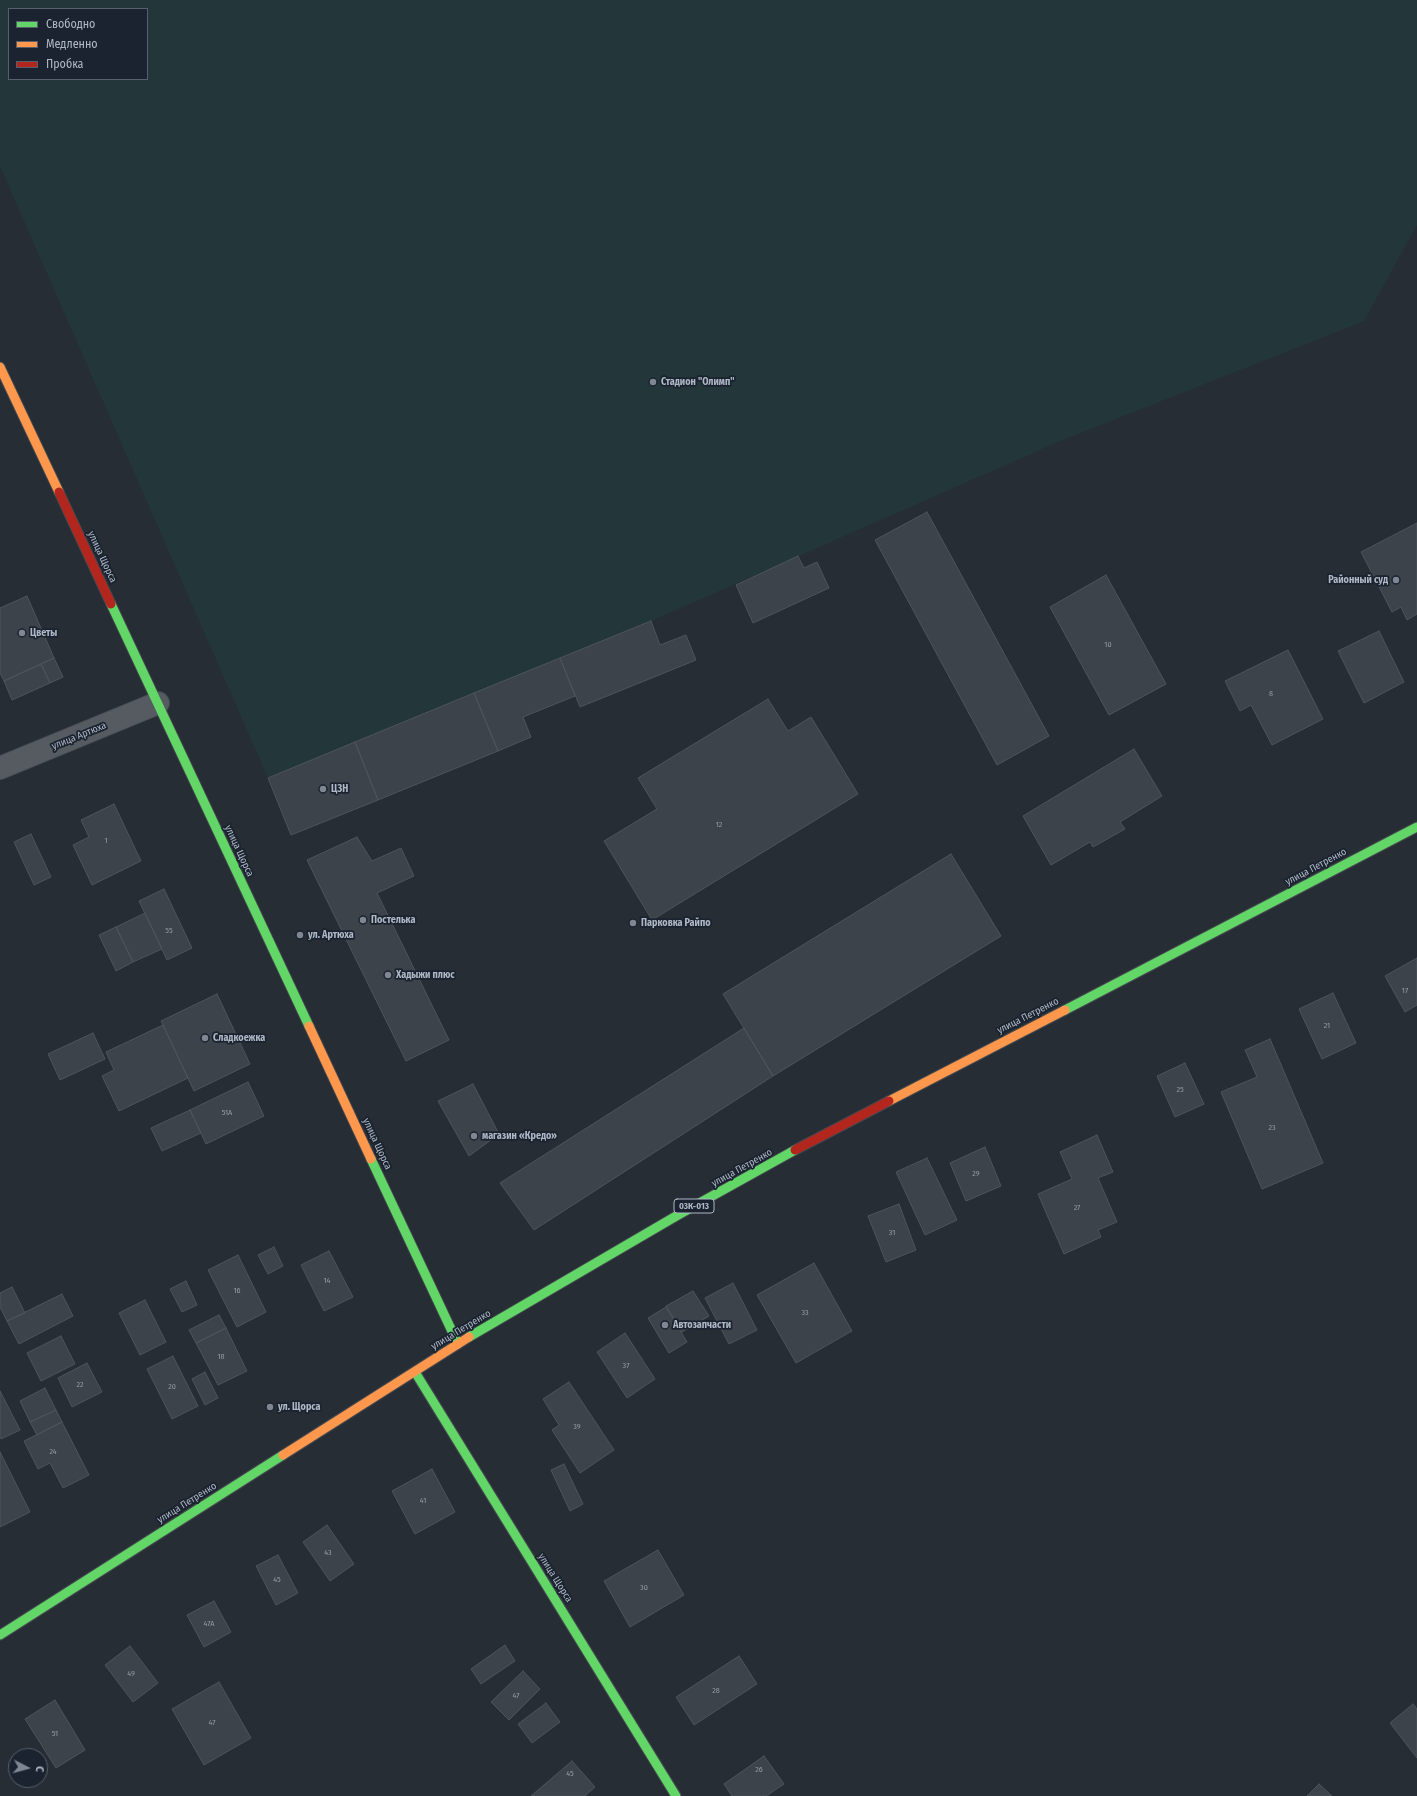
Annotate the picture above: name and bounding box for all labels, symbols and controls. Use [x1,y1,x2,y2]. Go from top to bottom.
legend [8,8,148,80]
text: Свободно [46,17,95,31]
text: Медленно [46,37,98,51]
text: Пробка [46,57,84,71]
place label: Стадион "Олимп" [661,376,734,388]
marker: Стадион "Олимп" [648,377,658,387]
street label: улица Щорса [85,529,119,585]
place label: Районный суд [1328,574,1388,586]
marker: Районный суд [1391,575,1401,585]
place label: Цветы [30,627,57,639]
marker: Цветы [17,628,27,638]
house number: 10 [1104,640,1112,650]
house number: 8 [1269,689,1273,699]
street label: улица Артюха [50,720,108,752]
place label: ЦЗН [331,783,348,795]
marker: ЦЗН [318,784,328,794]
house number: 12 [716,820,722,830]
street label: улица Щорса [222,823,256,879]
house number: 1 [104,836,108,846]
street label: улица Петренко [1283,846,1349,888]
place label: Постелька [371,914,415,926]
marker: Постелька [358,915,368,925]
place label: Парковка Райпо [641,917,711,929]
marker: Парковка Райпо [628,918,638,928]
house number: 55 [165,926,173,936]
place label: ул. Артюха [308,929,354,941]
marker: ул. Артюха [295,930,305,940]
place label: Хадыжи плюс [396,969,455,981]
marker: Хадыжи плюс [383,970,393,980]
house number: 17 [1402,986,1408,996]
street label: улица Петренко [995,995,1061,1037]
house number: 21 [1324,1021,1330,1031]
place label: Сладкоежка [213,1032,265,1044]
marker: Сладкоежка [200,1033,210,1043]
house number: 25 [1176,1085,1184,1095]
house number: 51А [222,1108,232,1118]
street label: улица Щорса [360,1116,394,1172]
house number: 23 [1268,1123,1276,1133]
place label: магазин «Кредо» [482,1130,557,1142]
marker: магазин «Кредо» [469,1131,479,1141]
street label: улица Петренко [710,1146,774,1190]
house number: 29 [972,1169,980,1179]
road number: 03К-013 [674,1199,714,1213]
house number: 27 [1074,1203,1080,1213]
house number: 31 [889,1228,895,1238]
house number: 14 [324,1276,330,1286]
house number: 16 [233,1286,241,1296]
street label: улица Петренко [429,1307,493,1353]
house number: 33 [801,1308,809,1318]
place label: Автозапчасти [673,1319,731,1331]
marker: Автозапчасти [660,1320,670,1330]
house number: 18 [217,1352,225,1362]
house number: 37 [623,1361,629,1371]
house number: 22 [76,1380,84,1390]
house number: 20 [168,1382,176,1392]
place label: ул. Щорса [278,1401,321,1413]
marker: ул. Щорса [265,1402,275,1412]
house number: 39 [573,1422,581,1432]
house number: 24 [49,1447,57,1457]
street label: улица Петренко [155,1480,219,1526]
house number: 41 [420,1496,426,1506]
house number: 43 [324,1548,332,1558]
street label: улица Щорса [535,1551,575,1605]
house number: 45 [273,1575,281,1585]
house number: 30 [640,1583,648,1593]
house number: 47А [204,1619,214,1629]
house number: 49 [127,1669,135,1679]
house number: 28 [712,1686,720,1696]
house number: 47 [513,1691,519,1701]
house number: 47 [209,1718,215,1728]
house number: 51 [52,1729,58,1739]
north arrow [8,1748,48,1788]
house number: 26 [755,1765,763,1775]
text: С [33,1766,46,1773]
house number: 45 [566,1769,574,1779]

